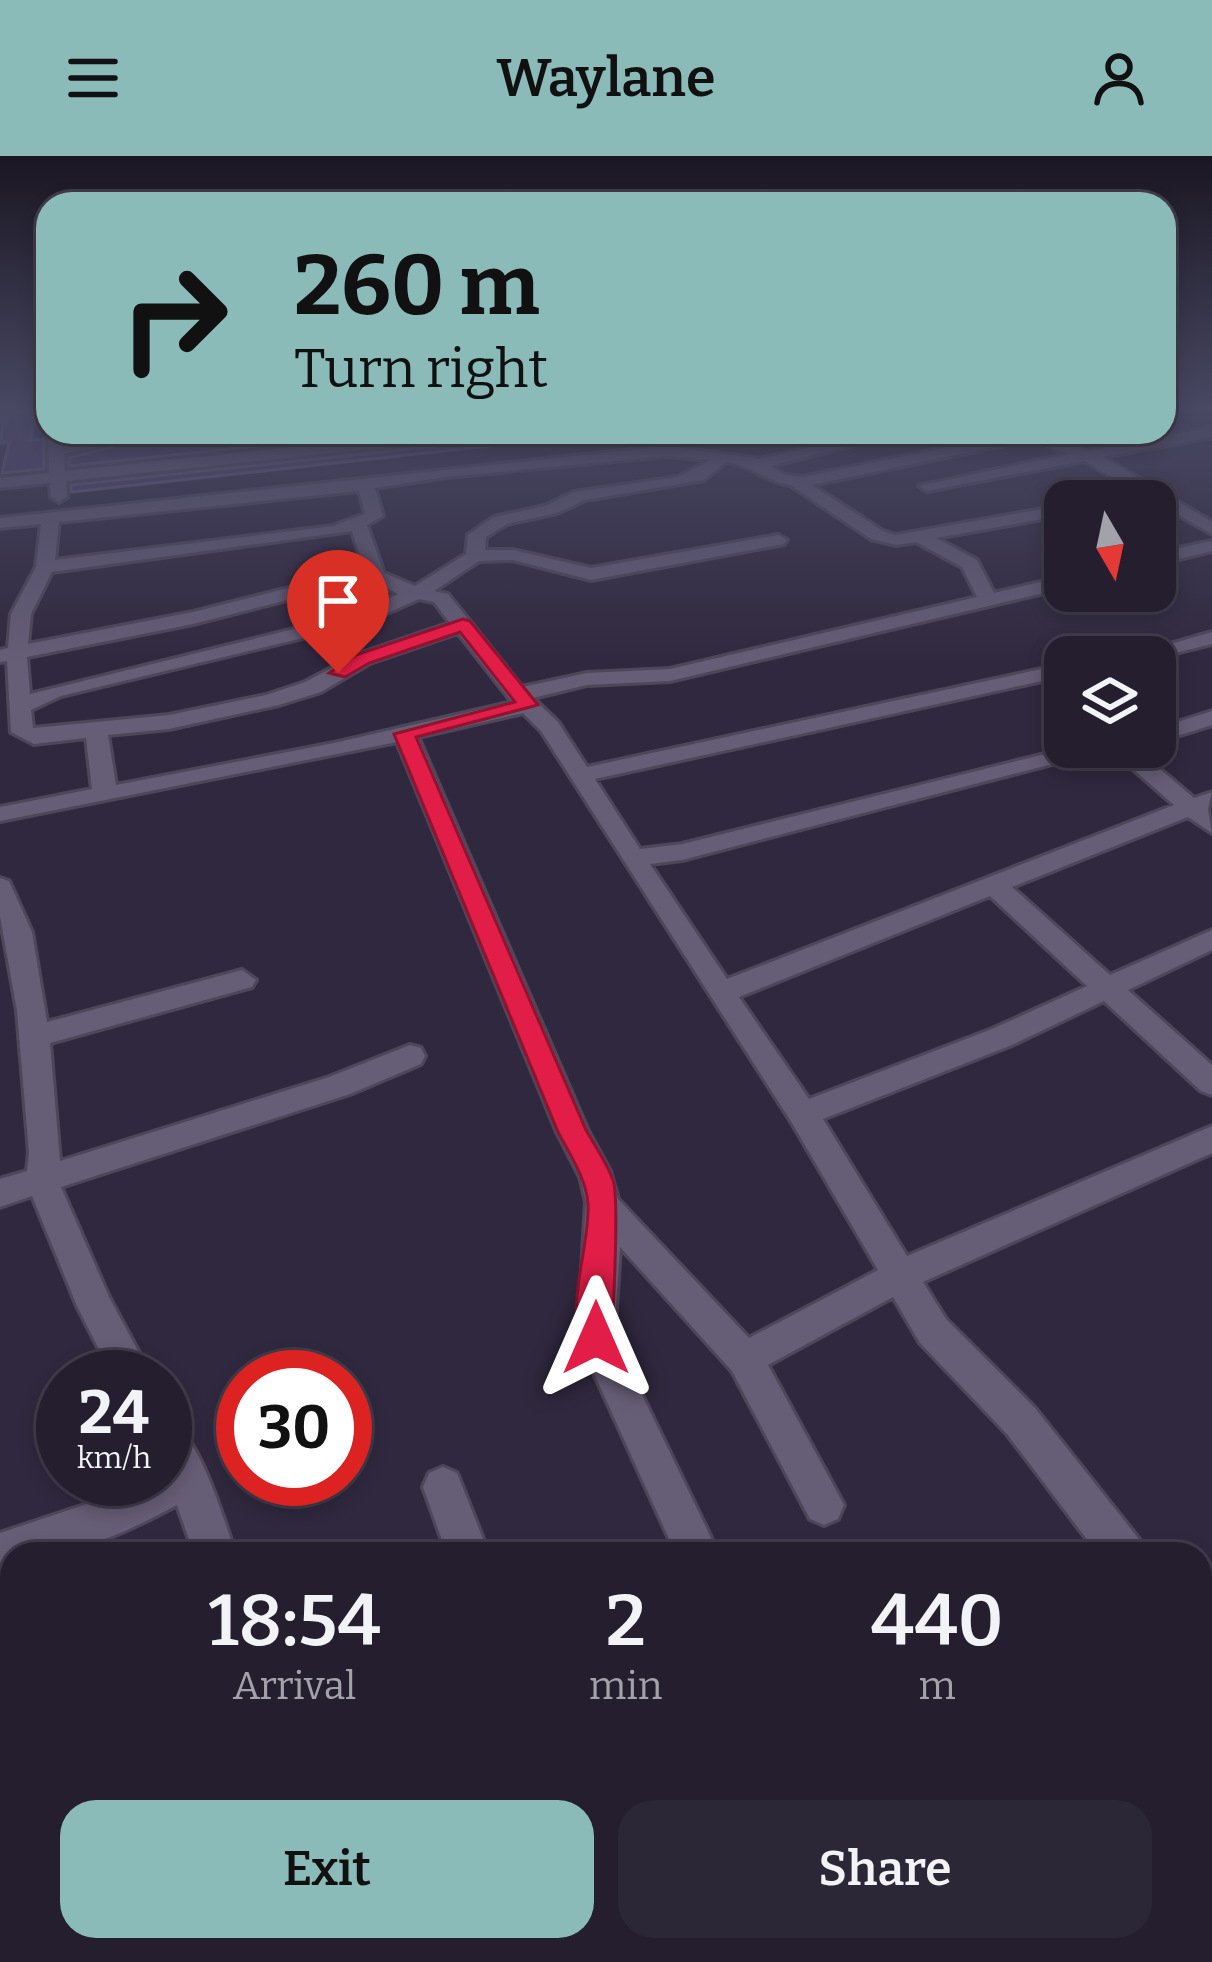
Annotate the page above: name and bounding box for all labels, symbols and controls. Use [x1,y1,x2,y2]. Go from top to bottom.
icon: menu [60,45,126,111]
icon: person [1086,45,1152,111]
text: Waylane [496,46,716,110]
text: 260 m [294,235,540,336]
icon: right [96,240,252,396]
text: Turn right [294,337,548,401]
north arrow [1044,480,1176,612]
map controls [1044,480,1176,768]
pin [287,550,389,673]
icon: arrive [305,568,371,634]
button: layers [1044,636,1176,768]
position arrow [533,1275,659,1401]
speed limit sign: 30 [216,1350,372,1506]
text: 24 [79,1377,149,1449]
text: km/h [77,1440,151,1476]
text: 18:54 [208,1578,381,1664]
text: 2 [606,1578,646,1664]
text: 440 [871,1578,1004,1664]
text: Arrival [233,1663,356,1709]
text: min [589,1663,662,1709]
text: m [919,1663,956,1709]
button: Exit [60,1800,594,1938]
button: Share [618,1800,1152,1938]

